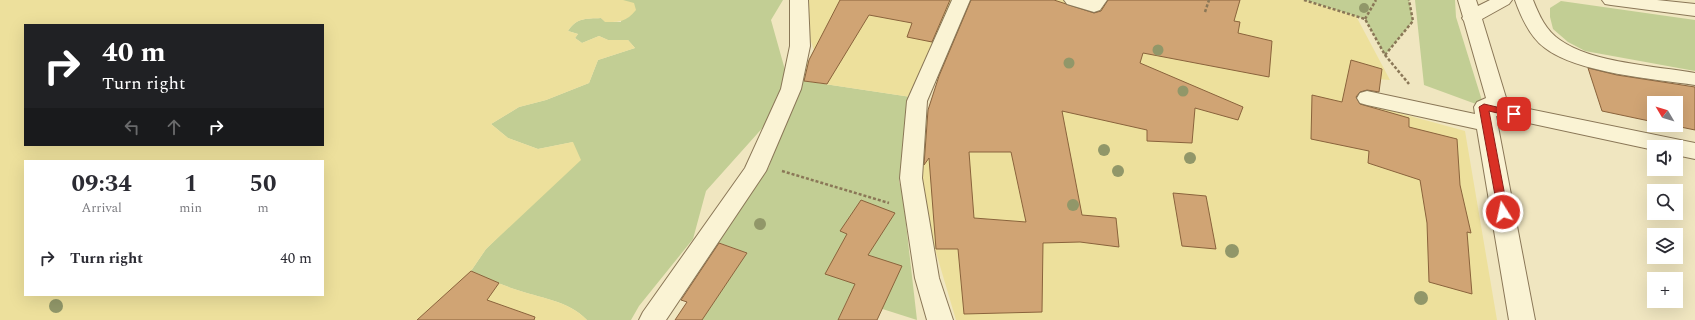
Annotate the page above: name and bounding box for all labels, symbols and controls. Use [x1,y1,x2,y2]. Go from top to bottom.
text: 40 m [102,31,166,74]
icon: right [36,40,88,92]
text: Turn right [102,70,185,97]
north arrow [1647,96,1683,132]
map controls [1647,96,1683,308]
pin [1497,97,1531,131]
icon: arrive [1503,103,1525,125]
icon: left [121,116,143,138]
icon: ahead [163,116,185,138]
icon: right [205,116,227,138]
button: sound [1647,140,1683,176]
text: 09:34 [72,166,132,202]
text: 1 [184,166,197,202]
text: 50 [250,166,277,202]
button: search [1647,184,1683,220]
position arrow [1482,191,1524,233]
text: Arrival [81,198,122,218]
text: min [179,198,202,218]
text: m [257,198,269,218]
button: layers [1647,228,1683,264]
icon: right [36,247,58,269]
text: Turn right [70,247,143,270]
text: 40 m [280,247,312,270]
button: + [1647,272,1683,308]

